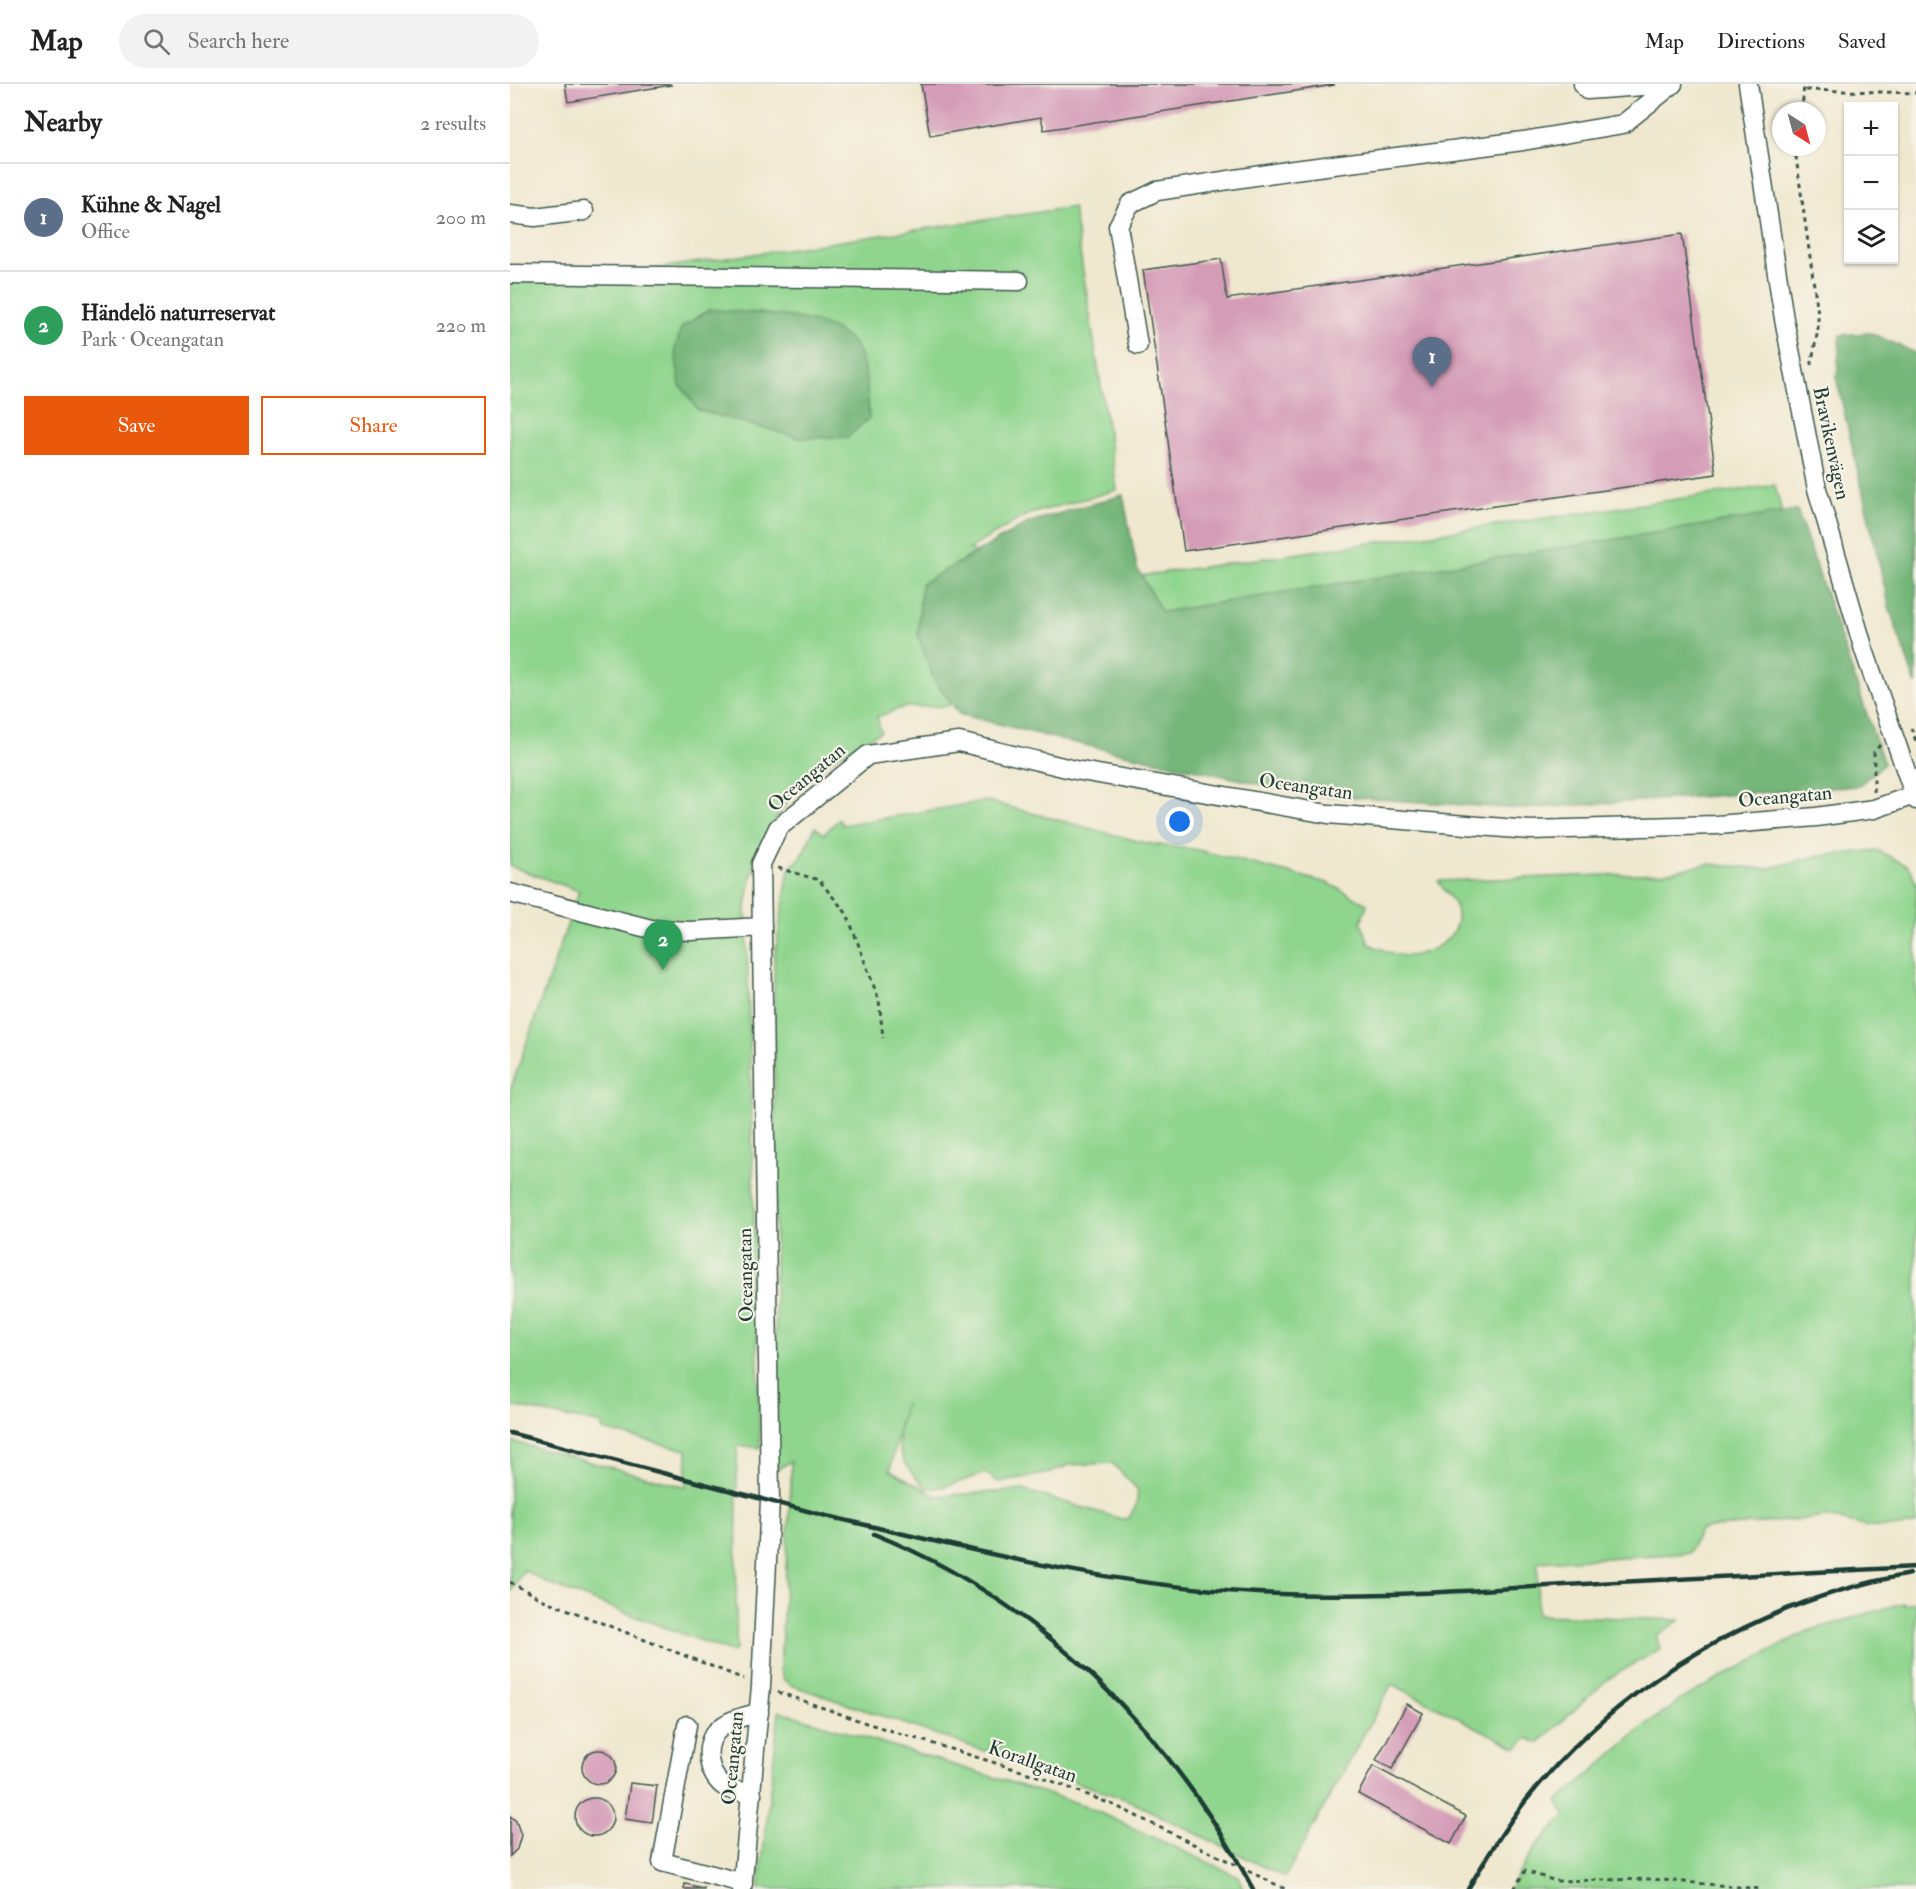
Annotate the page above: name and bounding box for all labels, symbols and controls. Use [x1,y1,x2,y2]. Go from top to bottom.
search box [119,14,539,68]
text: Map [30,24,83,59]
icon: search [140,25,173,58]
text: Search here [188,27,289,55]
text: Map [1644,28,1684,55]
text: Directions [1717,28,1805,55]
text: Saved [1838,28,1886,55]
north arrow [1772,102,1826,156]
map controls [1844,102,1898,264]
button: + [1844,102,1898,156]
text: Nearby [24,107,102,139]
text: 2 results [420,111,486,136]
button: − [1844,156,1898,210]
text: Kühne & Nagel [81,191,221,219]
text: 1 [40,205,47,230]
text: 200 m [436,205,486,230]
button: layers [1844,210,1898,264]
text: Office [81,219,130,244]
text: Händelö naturreservat [81,299,275,327]
text: 2 [38,313,49,338]
text: 220 m [436,313,486,338]
text: Park · Oceangatan [81,327,224,352]
pin: 1 [1412,338,1452,387]
street label: Bravikenvägen [1807,384,1856,502]
button: Save [24,396,249,455]
button: Share [261,396,486,455]
street label: Oceangatan [762,737,850,817]
street label: Oceangatan [1257,768,1354,805]
street label: Oceangatan [1737,780,1833,813]
your location [1165,807,1194,836]
pin: 2 [644,920,682,970]
street label: Oceangatan [732,1228,759,1322]
street label: Oceangatan [716,1710,749,1806]
street label: Korallgatan [985,1735,1081,1788]

